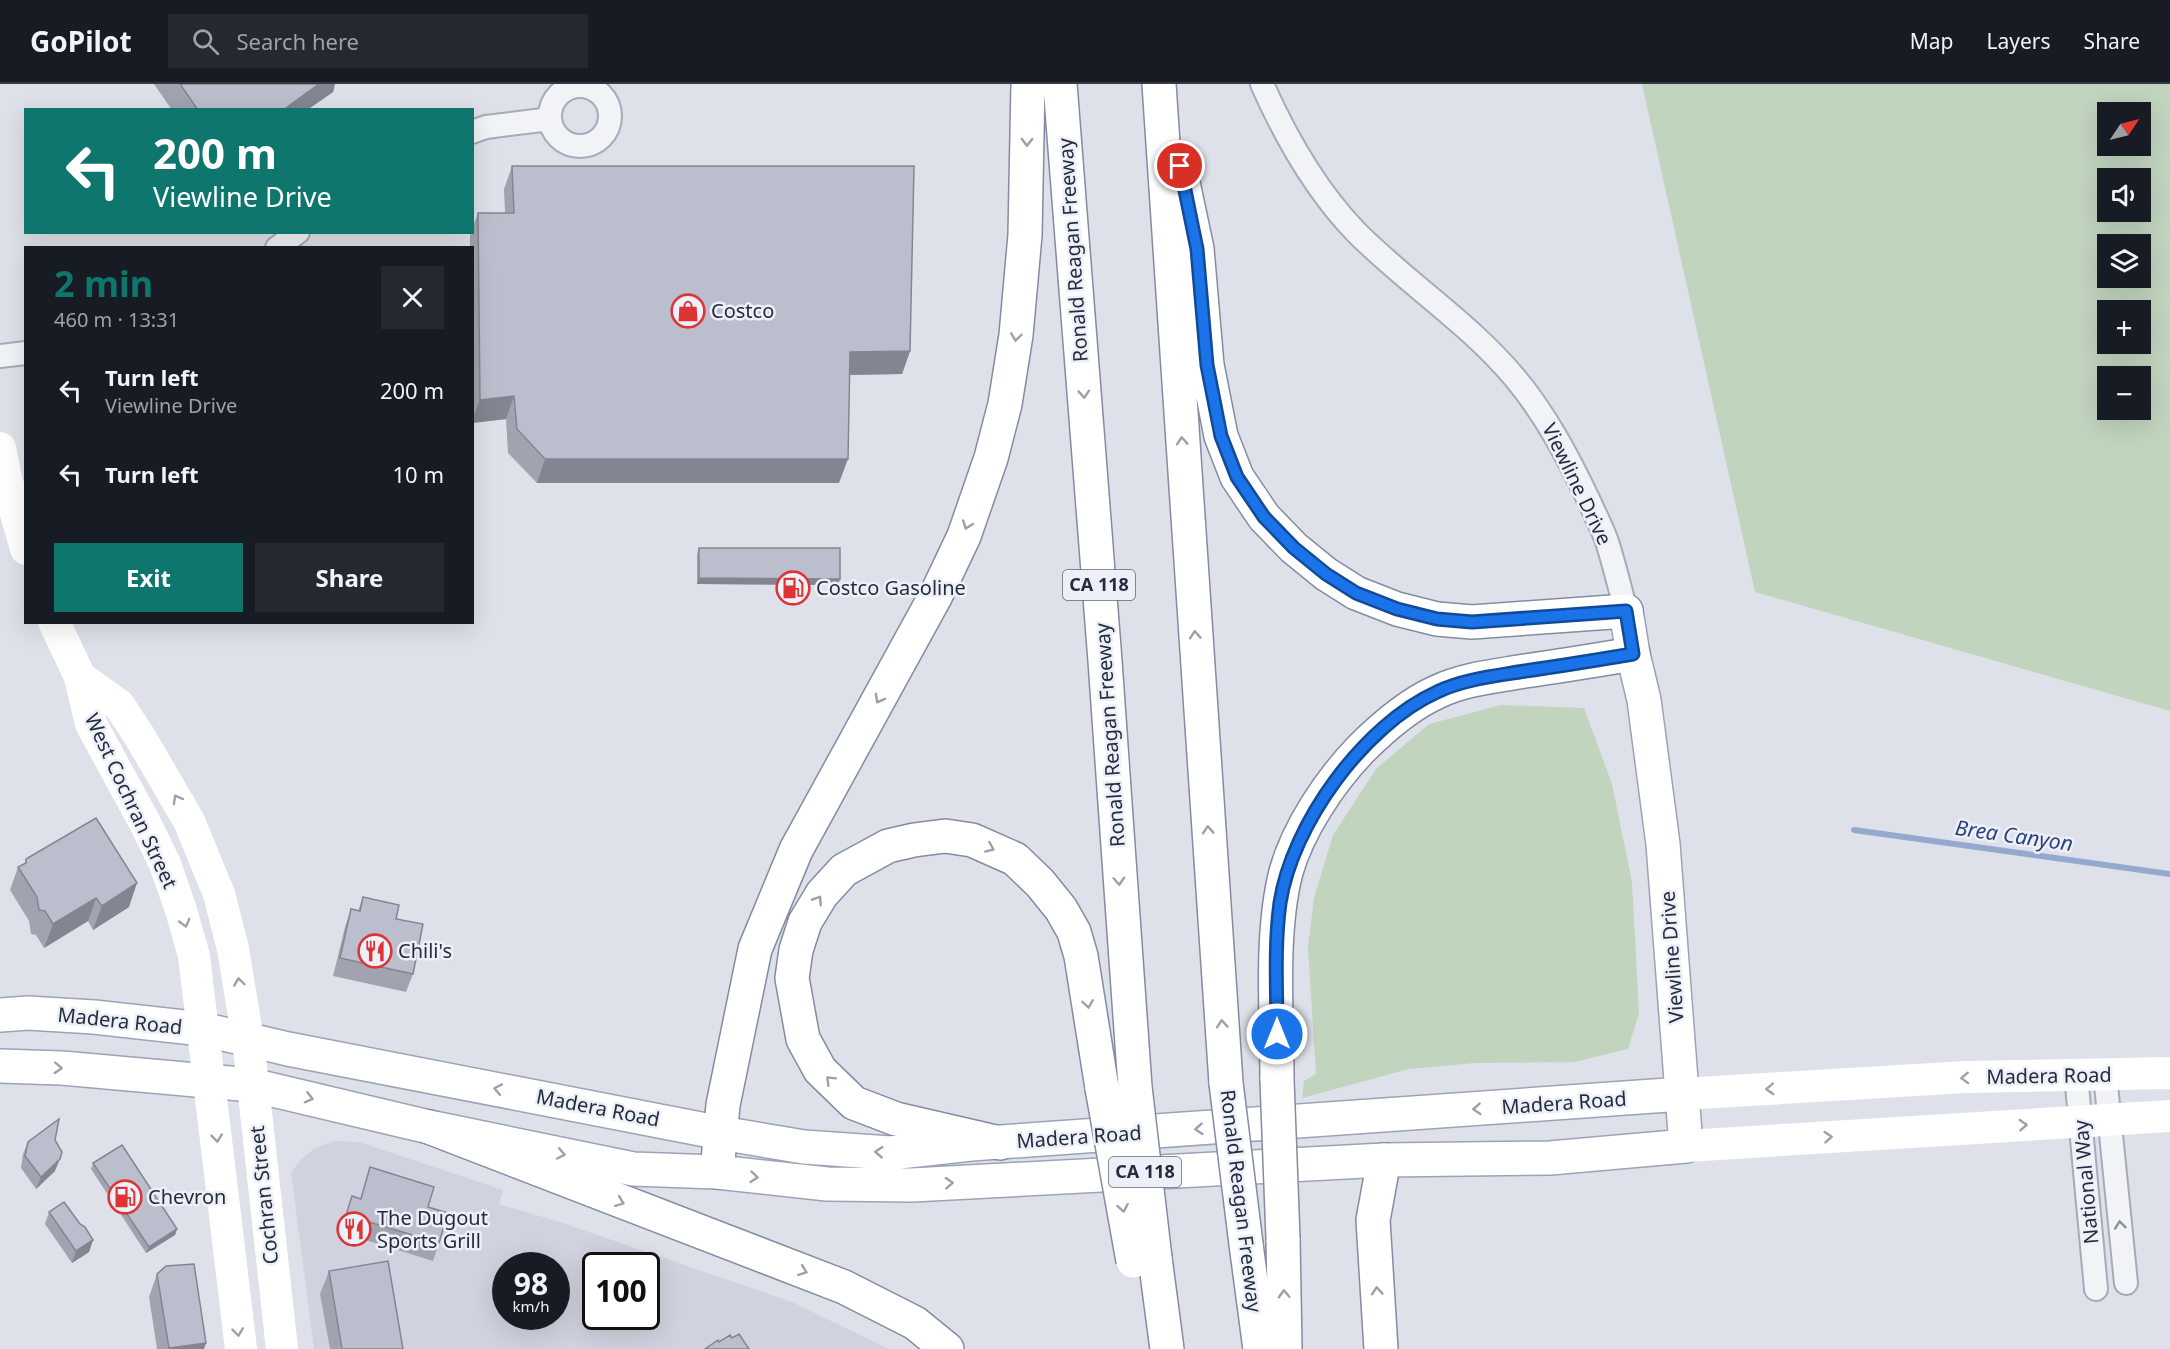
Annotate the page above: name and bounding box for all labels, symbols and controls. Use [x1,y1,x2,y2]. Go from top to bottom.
search box [168,14,588,68]
text: GoPilot [30,22,132,60]
icon: search [189,25,222,58]
text: Search here [237,26,359,56]
text: Map [1910,27,1954,55]
text: Layers [1987,27,2051,55]
text: Share [2084,27,2140,55]
north arrow [2097,102,2151,156]
map controls [2097,102,2151,420]
text: 200 m [153,124,277,181]
icon: left [54,132,132,210]
street label: Ronald Reagan Freeway [1051,136,1094,363]
one-way arrow [1020,138,1033,147]
pin [1154,140,1205,191]
icon: arrive [1163,149,1196,182]
button: sound [2097,168,2151,222]
text: Viewline Drive [153,178,332,215]
button: layers [2097,234,2151,288]
text: 2 min [54,259,153,308]
button: close [381,266,444,329]
shop icon: Costco [670,293,706,329]
place label: Costco [711,297,774,324]
button: + [2097,300,2151,354]
text: 460 m · 13:31 [54,306,179,333]
one-way arrow [1010,332,1022,342]
text: Turn left [105,362,199,392]
button: − [2097,366,2151,420]
icon: left [54,374,87,407]
text: 200 m [380,375,444,405]
one-way arrow [1078,389,1091,398]
text: Viewline Drive [105,392,237,419]
street label: Viewline Drive [1536,418,1619,549]
one-way arrow [1176,436,1189,445]
icon: left [54,458,87,491]
text: Turn left [105,459,199,489]
text: 10 m [393,459,444,489]
one-way arrow [962,519,975,530]
button: Exit [54,543,243,612]
button: Share [255,543,444,612]
fuel station icon: Costco Gasoline [775,570,811,606]
road number: CA 118 [1063,570,1135,600]
place label: Costco Gasoline [816,574,966,601]
street label: Ronald Reagan Freeway [1088,621,1131,848]
one-way arrow [1189,631,1202,640]
one-way arrow [875,693,886,703]
street label: West Cochran Street [79,709,184,893]
one-way arrow [173,795,184,805]
water label: Brea Canyon [1953,813,2075,857]
one-way arrow [1202,825,1215,834]
one-way arrow [984,841,995,853]
one-way arrow [1113,877,1126,886]
street label: Viewline Drive [1653,890,1690,1024]
one-way arrow [811,896,822,907]
one-way arrow [178,917,190,928]
restaurant icon: Chili's [357,933,393,969]
place label: Chili's [398,937,452,964]
one-way arrow [234,978,246,987]
one-way arrow [1082,999,1094,1009]
street label: Madera Road [56,1001,184,1040]
position arrow [1245,1002,1309,1066]
one-way arrow [1216,1020,1229,1029]
street label: Madera Road [1986,1061,2112,1090]
one-way arrow [54,1062,63,1075]
one-way arrow [1960,1071,1969,1084]
one-way arrow [827,1076,838,1087]
street label: Madera Road [534,1082,662,1133]
one-way arrow [494,1083,504,1096]
one-way arrow [1765,1083,1774,1096]
street label: Madera Road [1501,1085,1627,1120]
street label: Ronald Reagan Freeway [1214,1088,1269,1315]
one-way arrow [304,1091,314,1104]
one-way arrow [1473,1103,1482,1116]
street label: National Way [2067,1118,2104,1245]
street label: Madera Road [1016,1119,1142,1154]
one-way arrow [2018,1119,2027,1132]
one-way arrow [1194,1122,1203,1135]
street label: Cochran Street [243,1124,284,1266]
one-way arrow [1824,1131,1833,1144]
one-way arrow [210,1134,222,1143]
one-way arrow [874,1146,883,1159]
one-way arrow [556,1147,566,1160]
road number: CA 118 [1109,1157,1181,1187]
one-way arrow [750,1170,759,1183]
one-way arrow [944,1177,953,1190]
fuel station icon: Chevron [107,1179,143,1215]
place label: Chevron [148,1183,226,1210]
one-way arrow [615,1194,625,1207]
one-way arrow [1116,1203,1129,1213]
place label: The Dugout Sports Grill [377,1204,488,1254]
restaurant icon: The Dugout Sports Grill [336,1211,372,1247]
one-way arrow [2114,1221,2127,1230]
speed limit sign: 100 [582,1252,660,1330]
text: 98 [514,1263,548,1304]
one-way arrow [796,1264,807,1276]
one-way arrow [1371,1286,1384,1295]
one-way arrow [1278,1290,1291,1299]
text: km/h [513,1296,549,1316]
one-way arrow [232,1327,244,1337]

